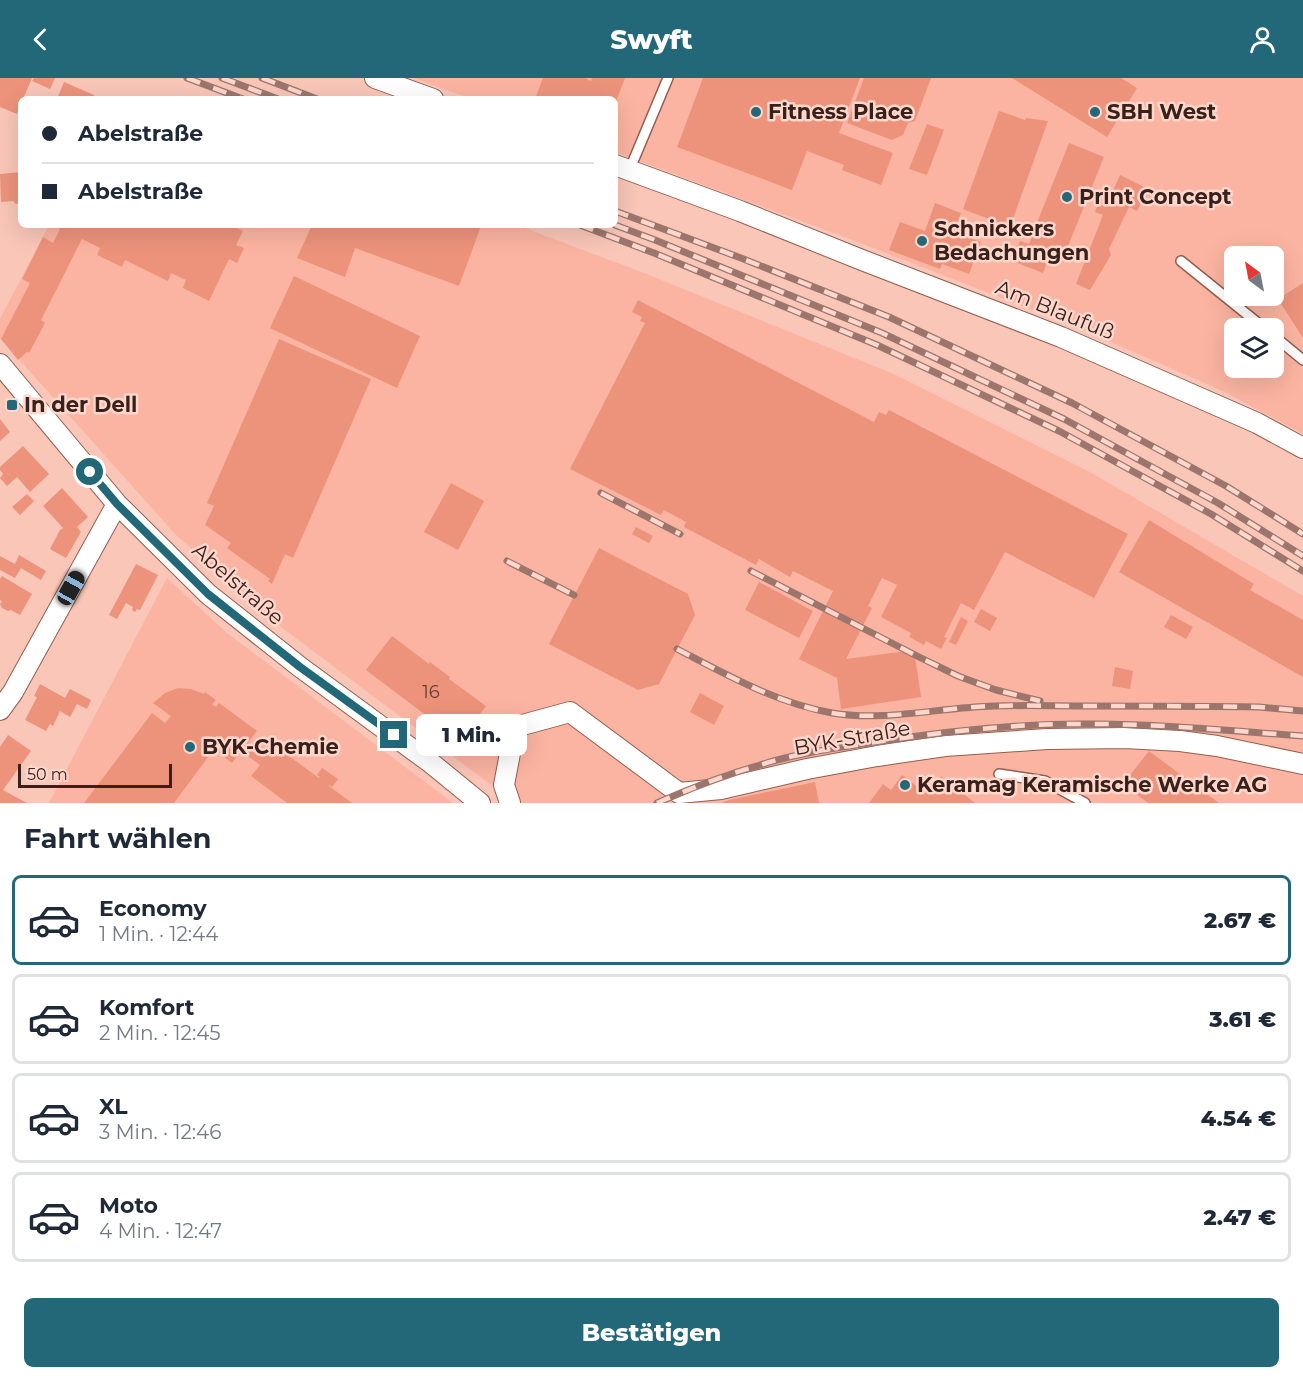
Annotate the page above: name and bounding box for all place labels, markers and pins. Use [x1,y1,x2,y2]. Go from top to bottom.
place label: Fitness Place [768,99,913,124]
place label: SBH West [1107,99,1216,124]
marker: Fitness Place [749,105,763,119]
marker: SBH West [1088,105,1102,119]
place label: Print Concept [1079,184,1231,209]
marker: Print Concept [1060,190,1074,204]
place label: Schnickers Bedachungen [934,216,1089,265]
marker: Schnickers Bedachungen [915,234,929,248]
place label: In der Dell [24,392,137,417]
marker: In der Dell [5,398,19,412]
place label: BYK-Chemie [202,734,339,759]
marker: BYK-Chemie [183,740,197,754]
place label: Keramag Keramische Werke AG [917,772,1267,797]
marker: Keramag Keramische Werke AG [898,778,912,792]

